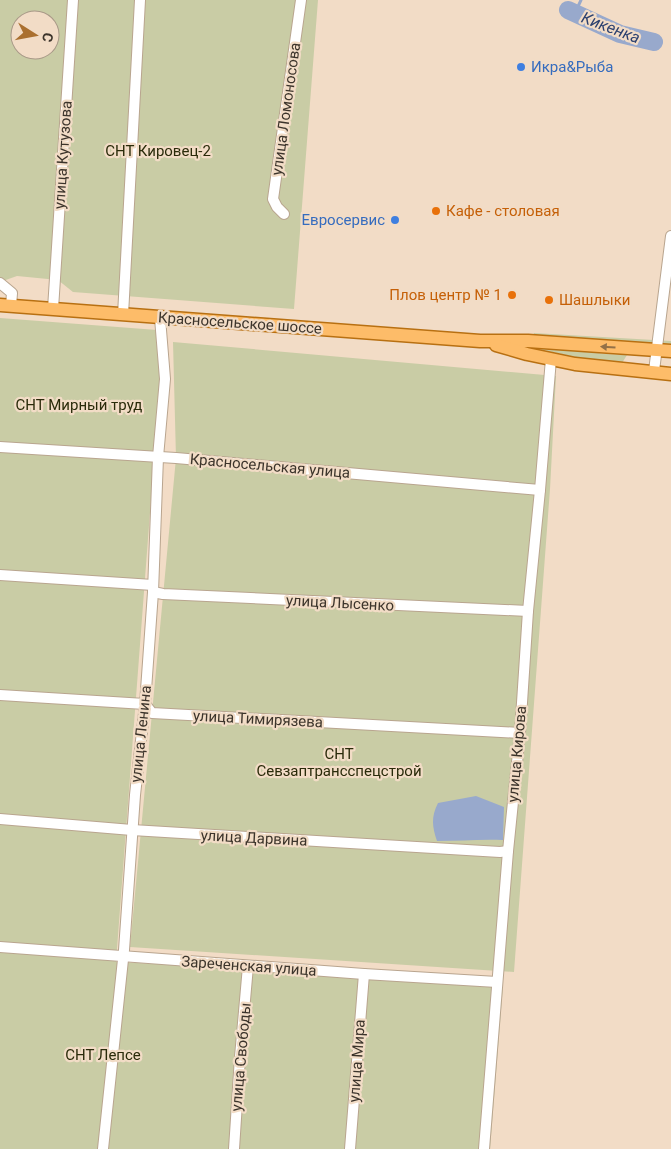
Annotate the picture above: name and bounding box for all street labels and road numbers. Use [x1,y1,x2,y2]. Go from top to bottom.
street label: улица Ломоносова [268,41,304,177]
street label: улица Кутузова [50,100,76,210]
street label: Красносельское шоссе [158,308,323,338]
street label: Красносельская улица [189,450,351,482]
street label: улица Лысенко [286,591,394,615]
street label: улица Ленина [127,685,155,783]
street label: улица Кирова [504,705,530,803]
street label: улица Тимирязева [193,707,323,731]
street label: улица Дарвина [200,826,308,850]
street label: Зареченская улица [181,952,317,980]
street label: улица Свободы [227,1002,255,1112]
street label: улица Мира [345,1019,369,1103]

